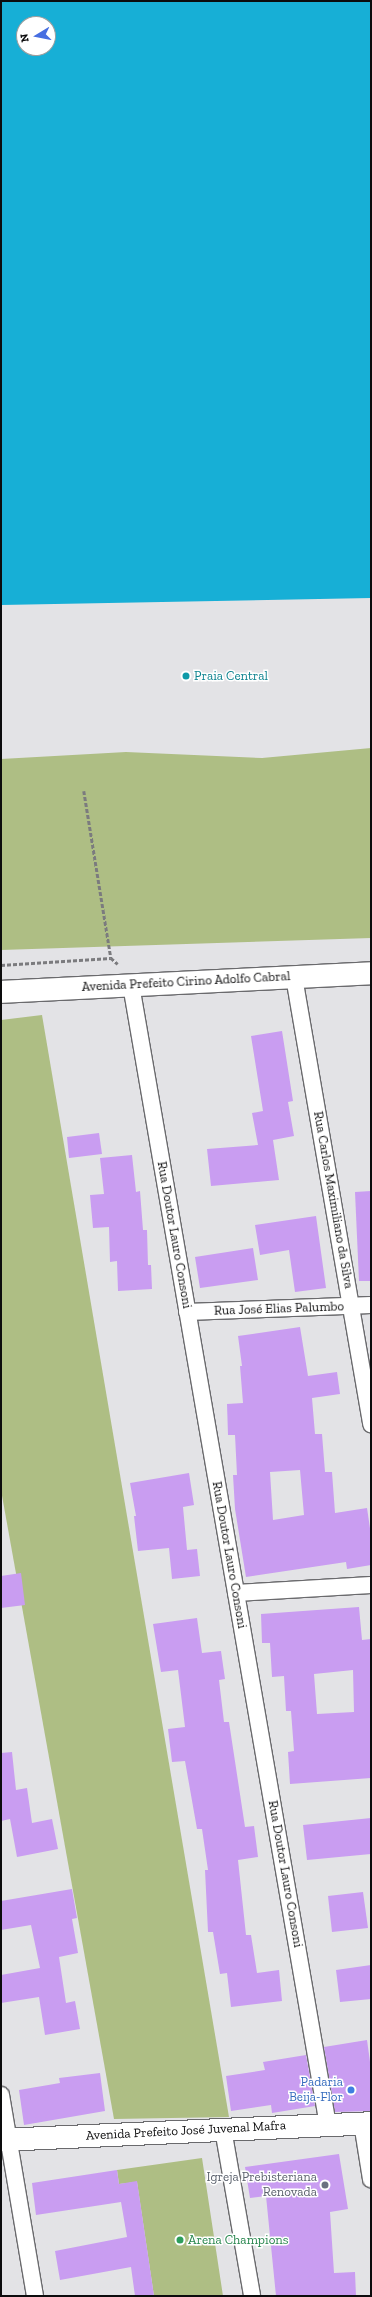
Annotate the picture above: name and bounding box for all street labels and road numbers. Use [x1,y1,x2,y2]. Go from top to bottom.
street label: Avenida Prefeito Cirino Adolfo Cabral [81,969,291,995]
street label: Rua Carlos Maximiliano da Silva [310,1110,356,1290]
street label: Rua Doutor Lauro Consoni [153,1160,195,1310]
street label: Rua José Elias Palumbo [214,1299,344,1319]
street label: Rua Doutor Lauro Consoni [208,1480,250,1630]
street label: Rua Doutor Lauro Consoni [264,1799,306,1949]
street label: Avenida Prefeito José Juvenal Mafra [85,2118,287,2144]

